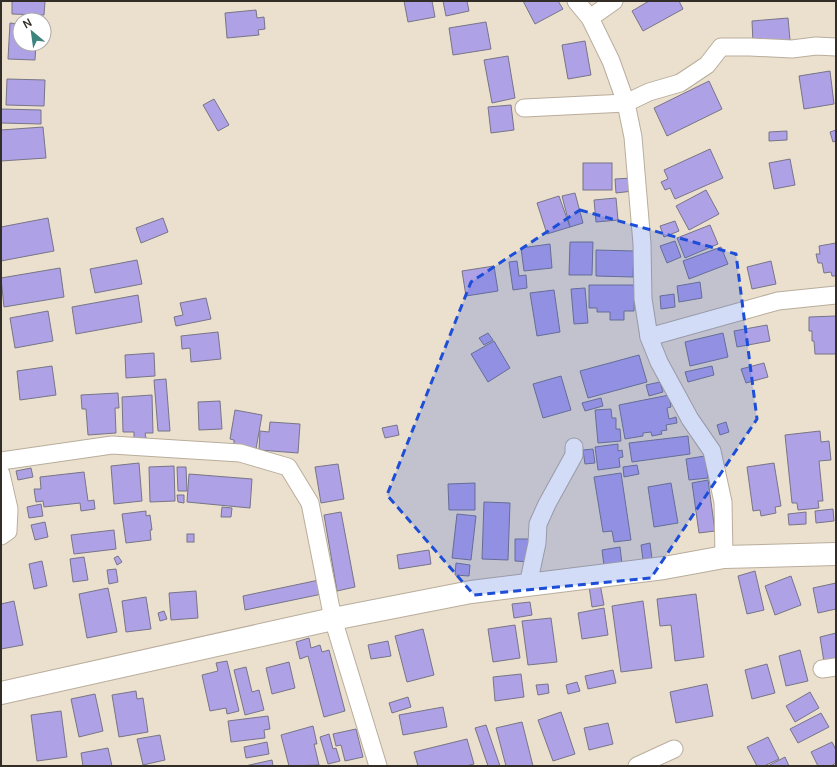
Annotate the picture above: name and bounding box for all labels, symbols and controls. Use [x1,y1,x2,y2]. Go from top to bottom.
north arrow [12,12,52,52]
text: N [20,14,34,31]

